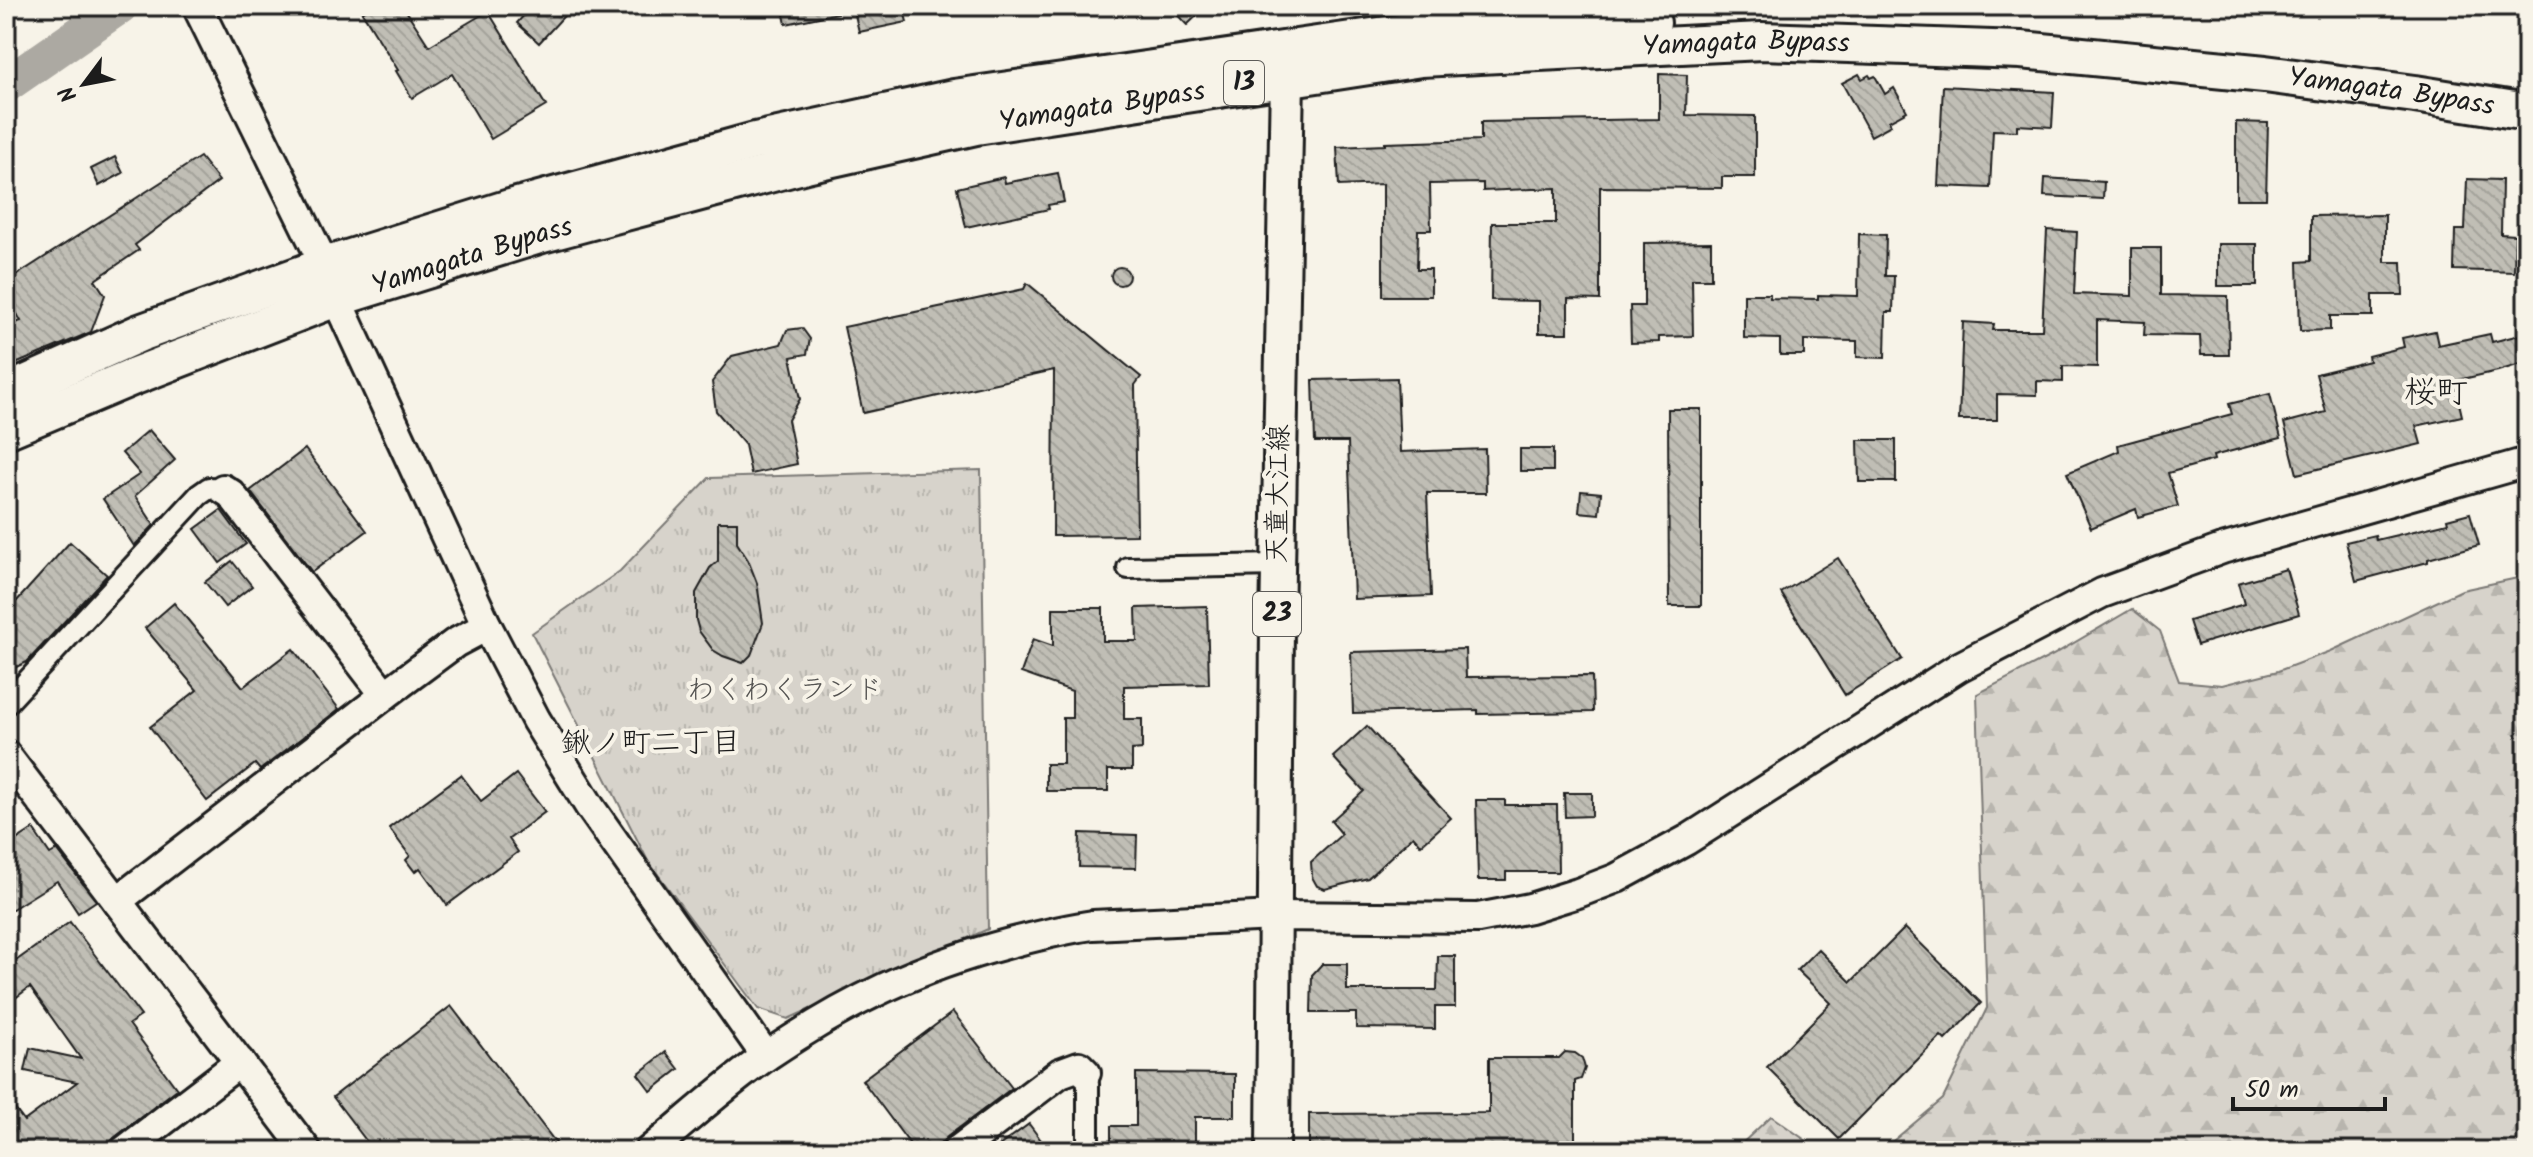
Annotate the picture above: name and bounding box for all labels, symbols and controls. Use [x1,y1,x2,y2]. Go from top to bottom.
street label: Yamagata Bypass [1641,18,1851,69]
north arrow [44,44,124,124]
street label: Yamagata Bypass [2286,55,2498,129]
road number: 13 [1224,61,1264,105]
street label: Yamagata Bypass [996,69,1208,145]
text: N [51,78,88,108]
street label: Yamagata Bypass [366,204,578,308]
district label: 桜町 [2404,368,2468,419]
street label: 天童大江線 [1255,424,1303,564]
road number: 23 [1253,592,1301,636]
park label: わくわくランド [687,668,883,713]
district label: 鍬ノ町二丁目 [561,720,741,768]
scale bar [2233,1061,2385,1111]
text: 50 m [2245,1071,2299,1110]

